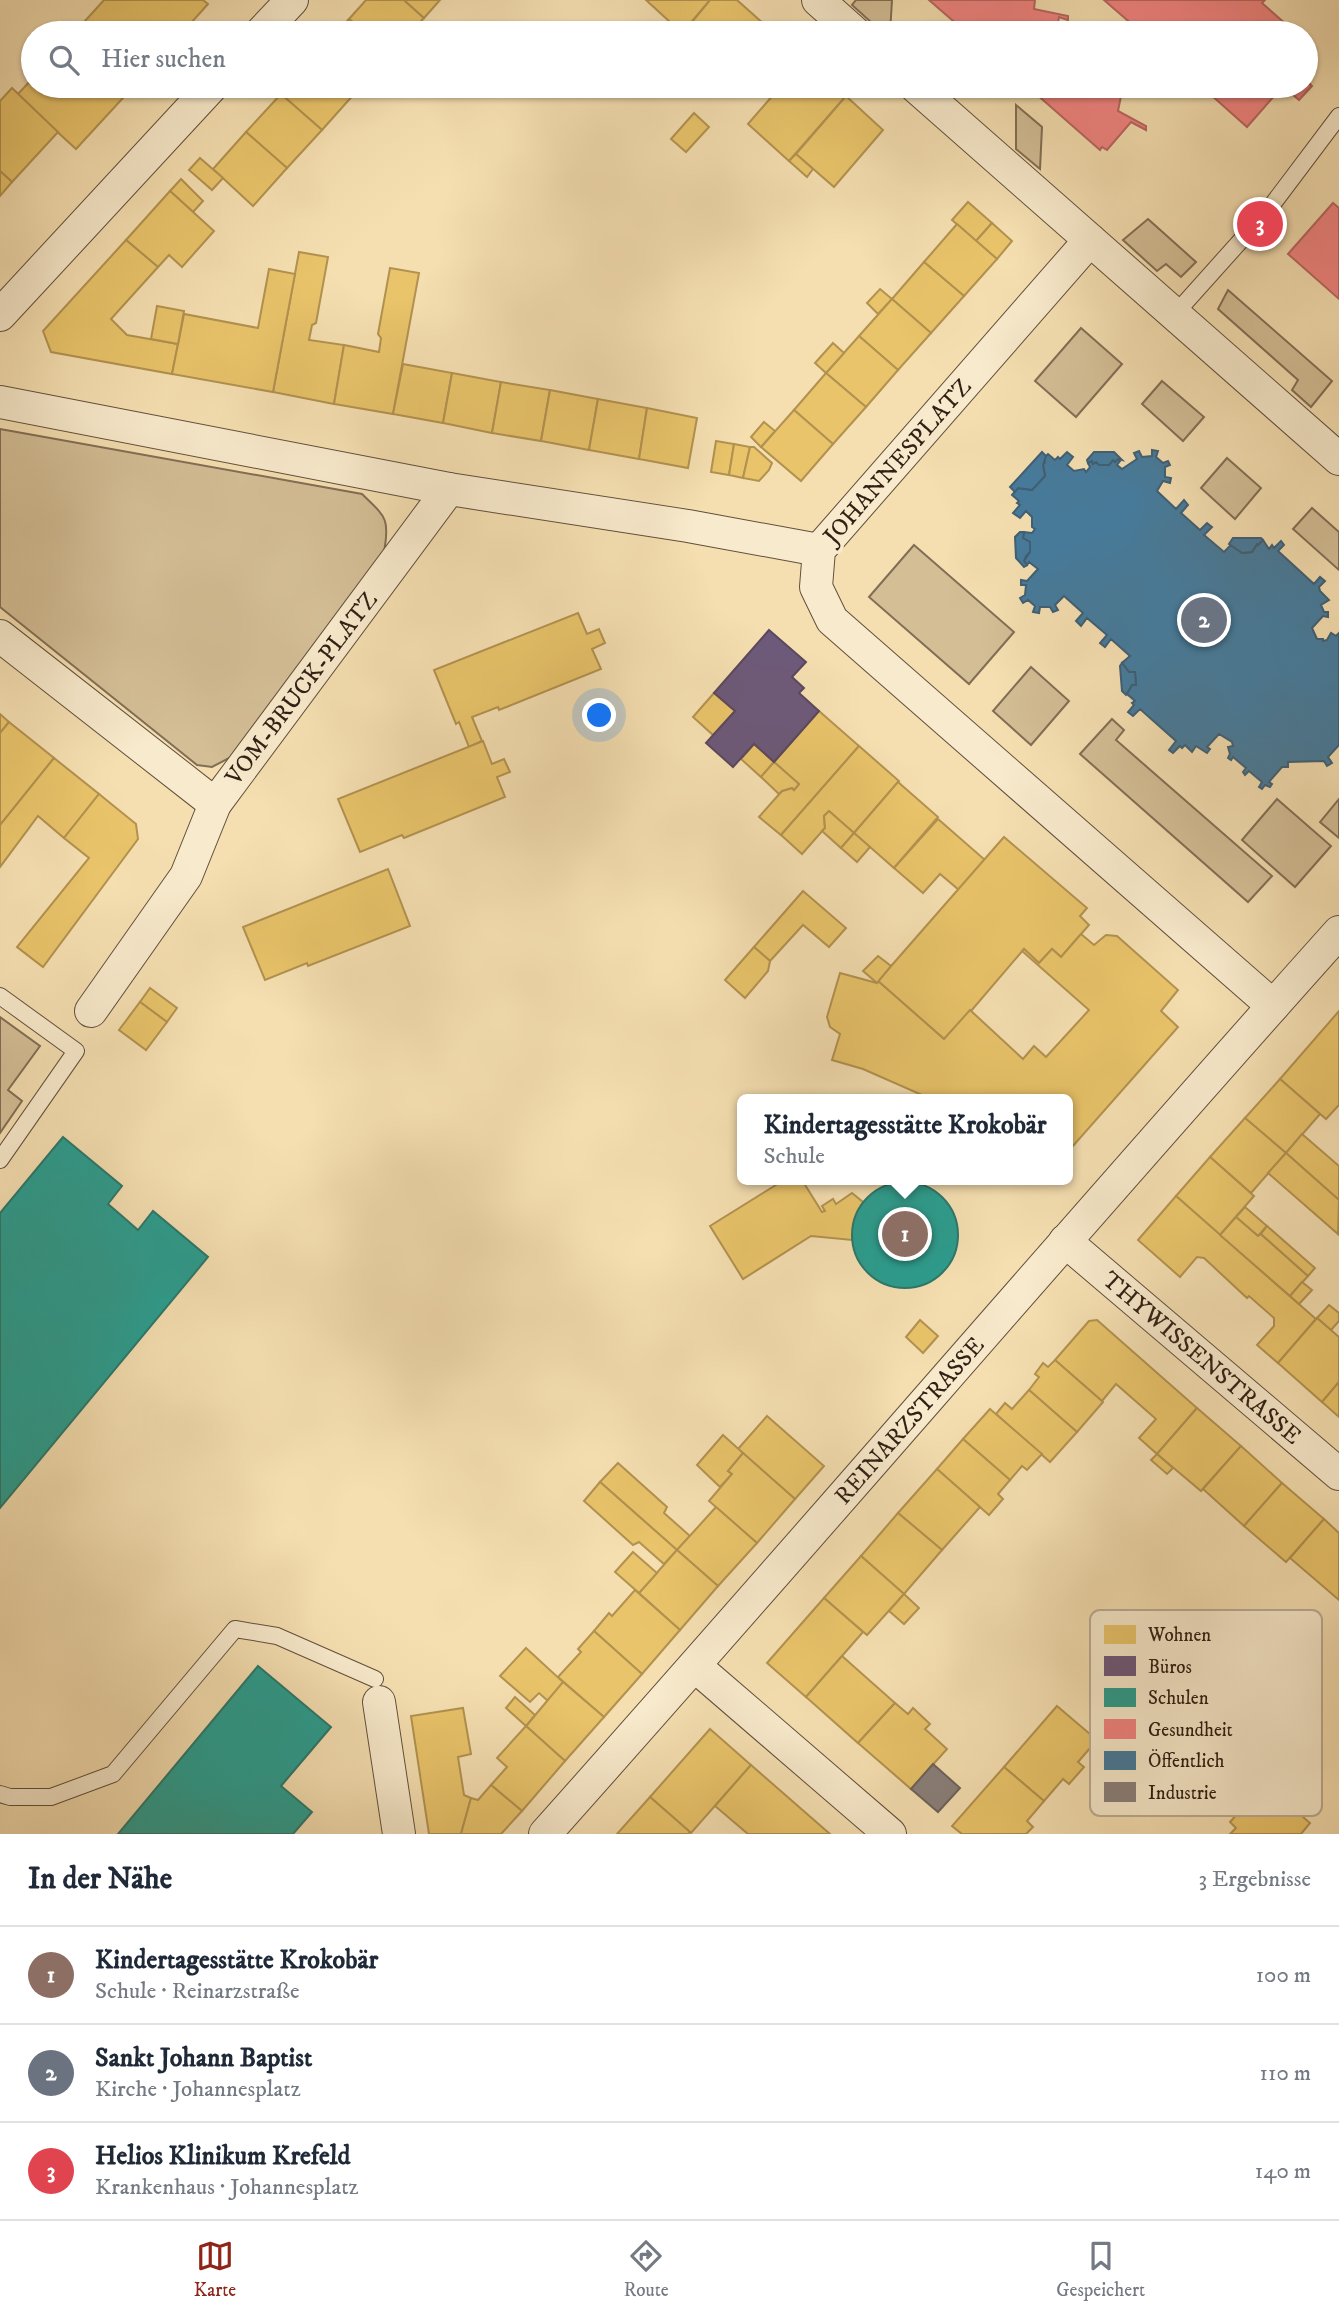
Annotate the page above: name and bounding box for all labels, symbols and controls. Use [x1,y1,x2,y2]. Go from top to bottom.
search box [21,21,1318,98]
icon: search [45,41,83,79]
text: Hier suchen [101,43,226,76]
pin: 3 [1237,198,1283,250]
street label: JOHANNESPLATZ [816,372,978,552]
street label: VOM-BRUCK-PLATZ [219,586,384,792]
pin: 2 [1181,594,1227,646]
your location [582,698,616,732]
popup [737,1094,1073,1185]
text: Kindertagesstätte Krokobär [763,1109,1047,1142]
text: Schule [763,1142,825,1171]
pin: 1 [882,1208,928,1260]
street label: THYWISSENSTRASSE [1096,1265,1307,1451]
street label: REINARZSTRASSE [828,1331,991,1511]
legend [1090,1610,1322,1816]
text: Wohnen [1147,1624,1211,1647]
text: Büros [1148,1656,1192,1679]
text: Schulen [1148,1687,1209,1710]
text: Gesundheit [1148,1719,1233,1742]
text: Öffentlich [1148,1749,1225,1773]
text: Industrie [1148,1782,1217,1805]
text: In der Nähe [28,1861,172,1898]
text: 3 Ergebnisse [1198,1865,1311,1894]
text: Kindertagesstätte Krokobär [95,1944,378,1977]
text: 1 [47,1961,55,1990]
text: 100 m [1256,1961,1311,1990]
text: Schule · Reinarzstraße [95,1977,300,2006]
text: Sankt Johann Baptist [95,2042,312,2075]
text: 2 [45,2059,57,2088]
text: 110 m [1260,2059,1311,2088]
text: Kirche · Johannesplatz [95,2075,301,2104]
text: Helios Klinikum Krefeld [95,2140,351,2173]
text: 3 [47,2157,55,2186]
text: 140 m [1255,2157,1311,2186]
text: Krankenhaus · Johannesplatz [95,2173,359,2202]
tab: Karte [194,2237,236,2302]
tab: Route [624,2237,669,2302]
tab: Gespeichert [1056,2237,1145,2302]

